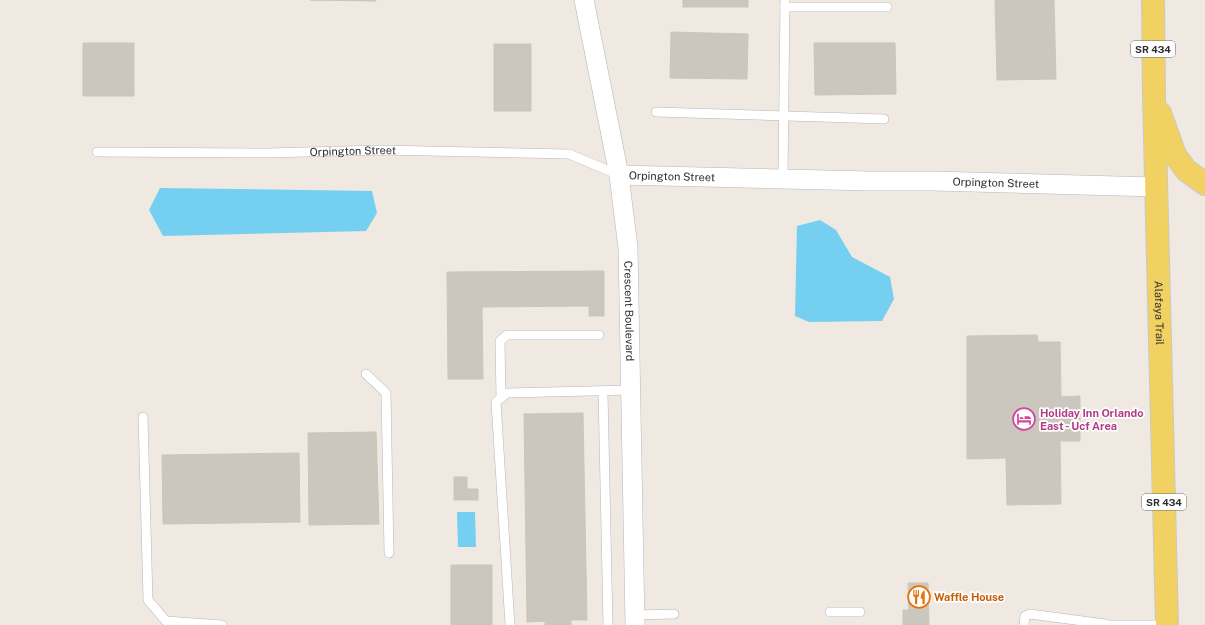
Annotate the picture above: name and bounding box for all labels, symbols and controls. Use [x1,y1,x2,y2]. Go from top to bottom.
road number: SR 434 [1131,41,1175,57]
street label: Orpington Street [310,144,396,158]
street label: Orpington Street [629,169,715,183]
street label: Orpington Street [953,176,1039,190]
street label: Crescent Boulevard [622,261,636,361]
street label: Alafaya Trail [1153,281,1166,345]
hotel icon: Holiday Inn Orlando East - Ucf Area [1011,406,1037,432]
place label: Holiday Inn Orlando East - Ucf Area [1040,407,1143,432]
road number: SR 434 [1142,494,1186,510]
restaurant icon: Waffle House [906,584,932,610]
place label: Waffle House [934,591,1004,603]

